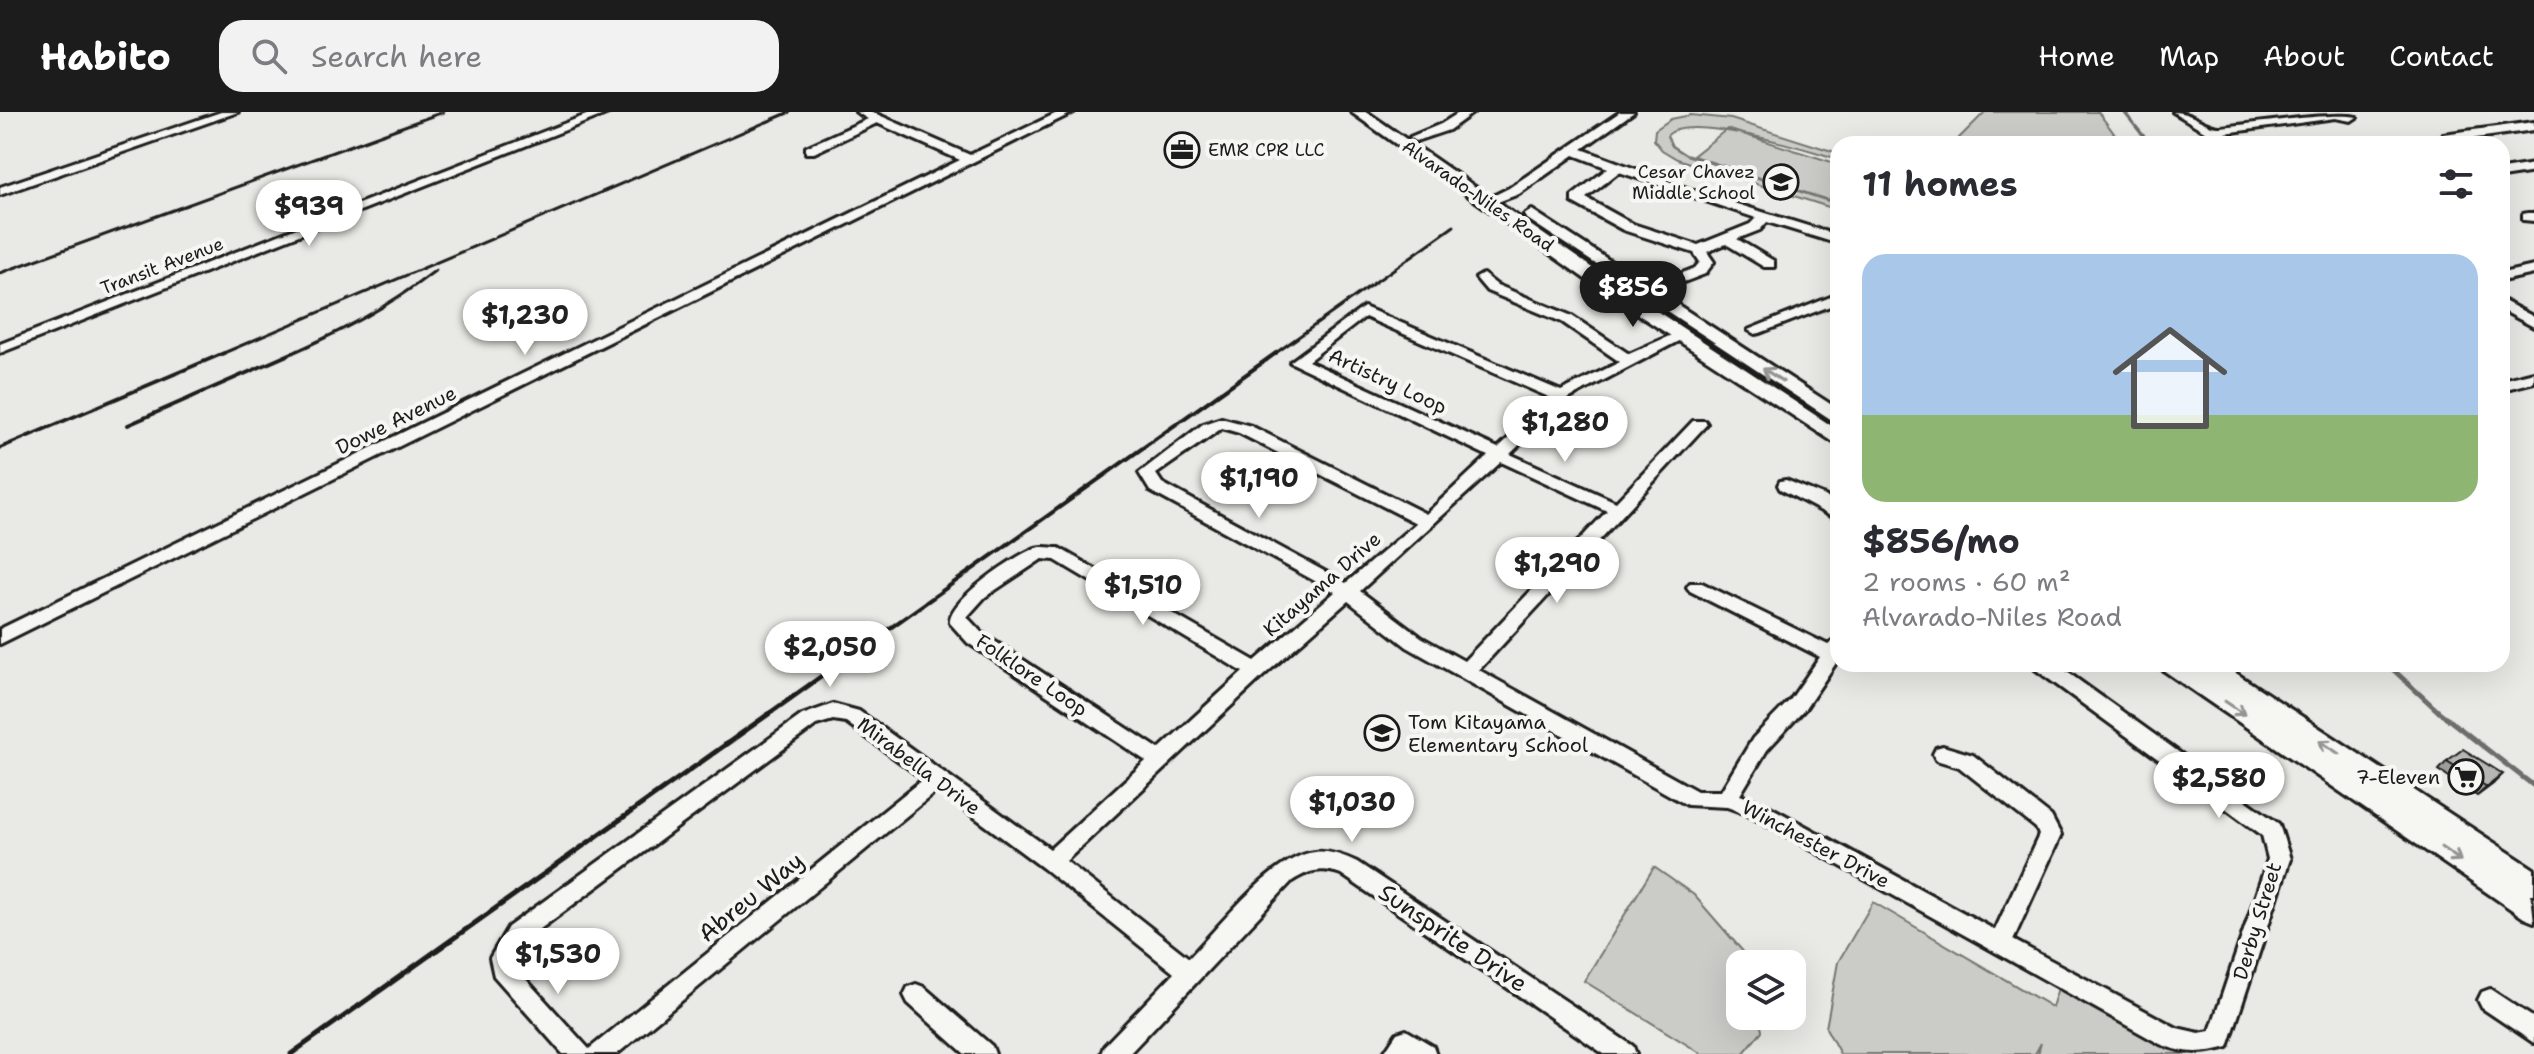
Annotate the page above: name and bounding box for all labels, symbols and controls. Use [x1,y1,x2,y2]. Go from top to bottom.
search box [219,20,779,92]
text: Habito [40,31,171,82]
icon: search [247,34,291,78]
text: Search here [311,36,482,77]
text: Home [2038,37,2115,75]
text: Map [2159,37,2219,75]
text: About [2263,37,2345,75]
text: Contact [2389,37,2494,75]
office icon: EMR CPR LLC [1163,131,1201,169]
street label: Alvarado-Niles Road [1397,135,1559,257]
place label: EMR CPR LLC [1208,138,1324,162]
place label: Cesar Chavez Middle School [1632,160,1756,205]
text: 11 homes [1862,161,2018,207]
icon: filters [2434,162,2478,206]
school or university icon: Cesar Chavez Middle School [1762,163,1800,201]
pin: $939 [262,180,356,248]
text: $939 [274,188,344,223]
street label: Transit Avenue [97,232,227,300]
pin: $856 [1586,261,1680,329]
text: $856 [1598,269,1668,304]
pin: $1,230 [460,289,590,357]
text: $1,230 [481,297,569,332]
icon: home [2098,306,2242,450]
street label: Artistry Loop [1325,342,1451,420]
one-way arrow [1762,367,1785,383]
street label: Dowe Avenue [332,380,460,460]
pin: $1,280 [1500,396,1630,464]
text: $1,280 [1521,404,1609,439]
pin: $1,190 [1194,452,1324,520]
text: $1,190 [1219,460,1299,495]
text: $856/mo [1862,518,2020,564]
street label: Kitayama Drive [1258,526,1386,642]
pin: $1,290 [1492,537,1622,605]
text: $1,290 [1513,545,1601,580]
pin: $1,510 [1078,559,1208,627]
text: 2 rooms · 60 m² [1862,564,2071,599]
text: $1,510 [1103,567,1183,602]
text: Alvarado-Niles Road [1862,599,2122,634]
pin: $2,050 [765,621,895,689]
street label: Folklore Loop [971,628,1093,722]
text: $2,050 [783,629,877,664]
one-way arrow [2224,700,2246,716]
place label: Tom Kitayama Elementary School [1408,709,1588,758]
street label: Mirabella Drive [852,711,986,821]
school or university icon: Tom Kitayama Elementary School [1363,714,1401,752]
one-way arrow [2318,739,2341,755]
pin: $2,580 [2154,752,2284,820]
supermarket icon: 7-Eleven [2447,758,2485,796]
text: $2,580 [2172,760,2266,795]
place label: 7-Eleven [2356,764,2440,790]
pin: $1,030 [1287,776,1417,844]
text: $1,030 [1308,784,1396,819]
street label: Winchester Drive [1738,794,1894,894]
street label: Abreu Way [692,845,810,949]
one-way arrow [2439,846,2461,862]
street label: Derby Street [2227,859,2287,983]
street label: Sunsprite Drive [1372,876,1534,1000]
pin: $1,530 [493,928,623,996]
text: $1,530 [515,936,601,971]
map controls [1726,950,1806,1030]
button: layers [1726,950,1806,1030]

